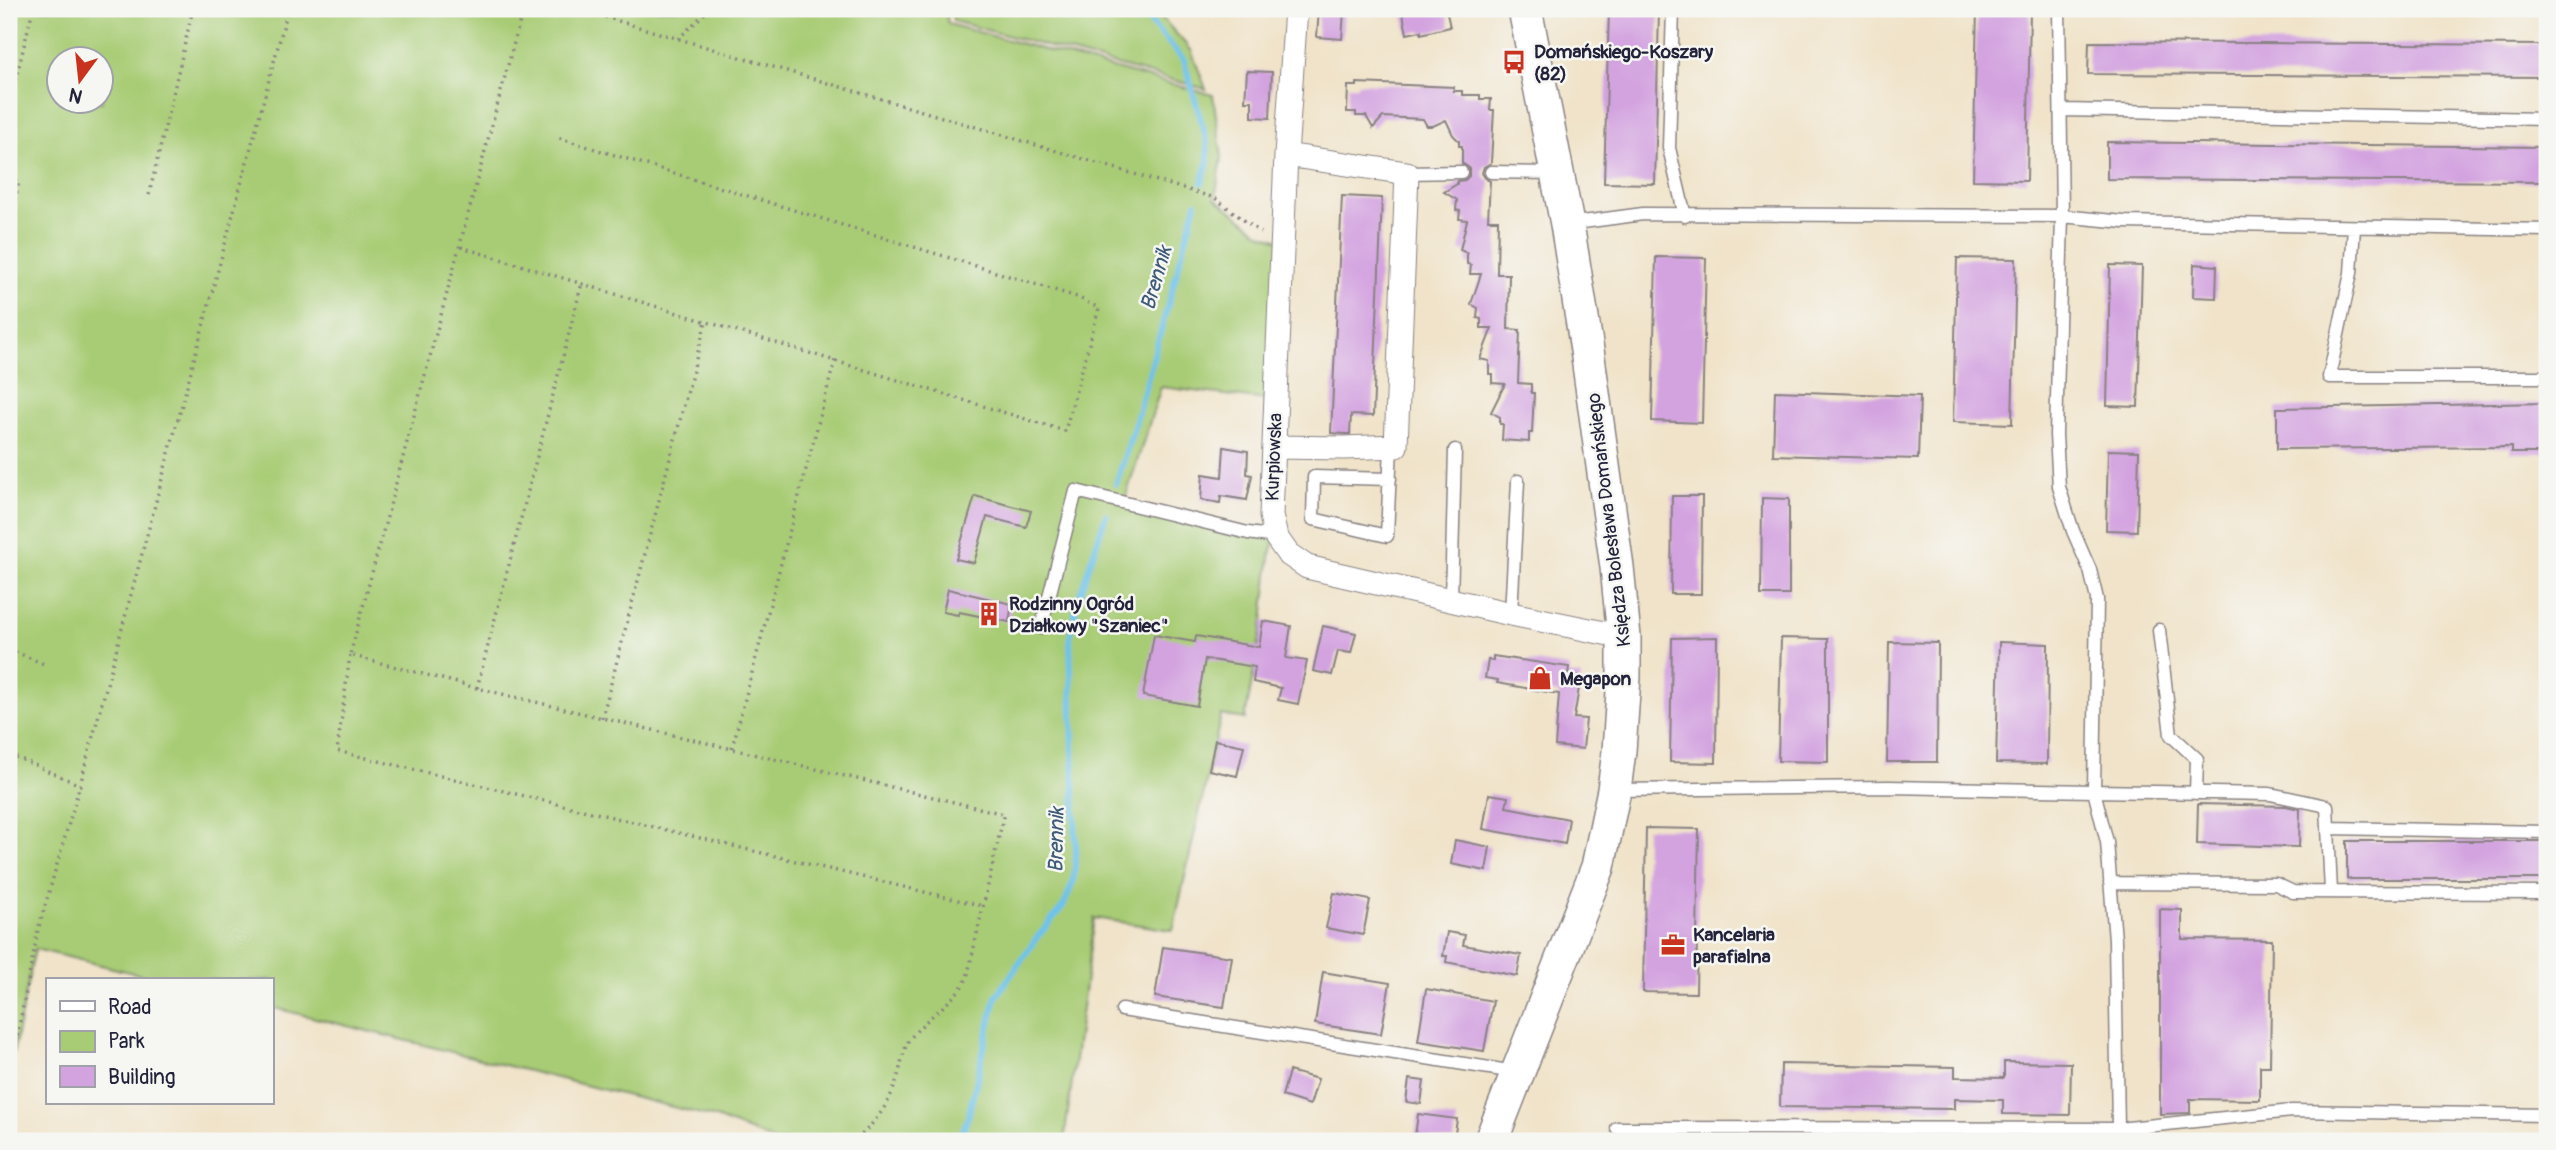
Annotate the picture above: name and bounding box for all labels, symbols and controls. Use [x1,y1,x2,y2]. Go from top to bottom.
place label: Domańskiego-Koszary (82) [1534,40,1714,86]
north arrow [46,46,116,116]
bus stop icon: Domańskiego-Koszary (82) [1500,48,1528,76]
text: N [66,82,85,109]
water label: Brennik [1135,241,1179,313]
street label: Księdza Bolesława Domańskiego [1582,392,1636,648]
street label: Kurpiowska [1260,412,1288,502]
place label: Rodzinny Ogród Działkowy "Szaniec" [1009,592,1169,638]
building icon: Rodzinny Ogród Działkowy "Szaniec" [975,600,1003,628]
shop icon: Megapon [1526,664,1554,692]
place label: Megapon [1560,667,1631,691]
water label: Brennik [1042,805,1071,873]
place label: Kancelaria parafialna [1693,923,1775,969]
office icon: Kancelaria parafialna [1659,931,1687,959]
legend [46,978,273,1104]
text: Road [108,994,152,1021]
text: Park [108,1028,145,1055]
text: Building [108,1064,175,1091]

